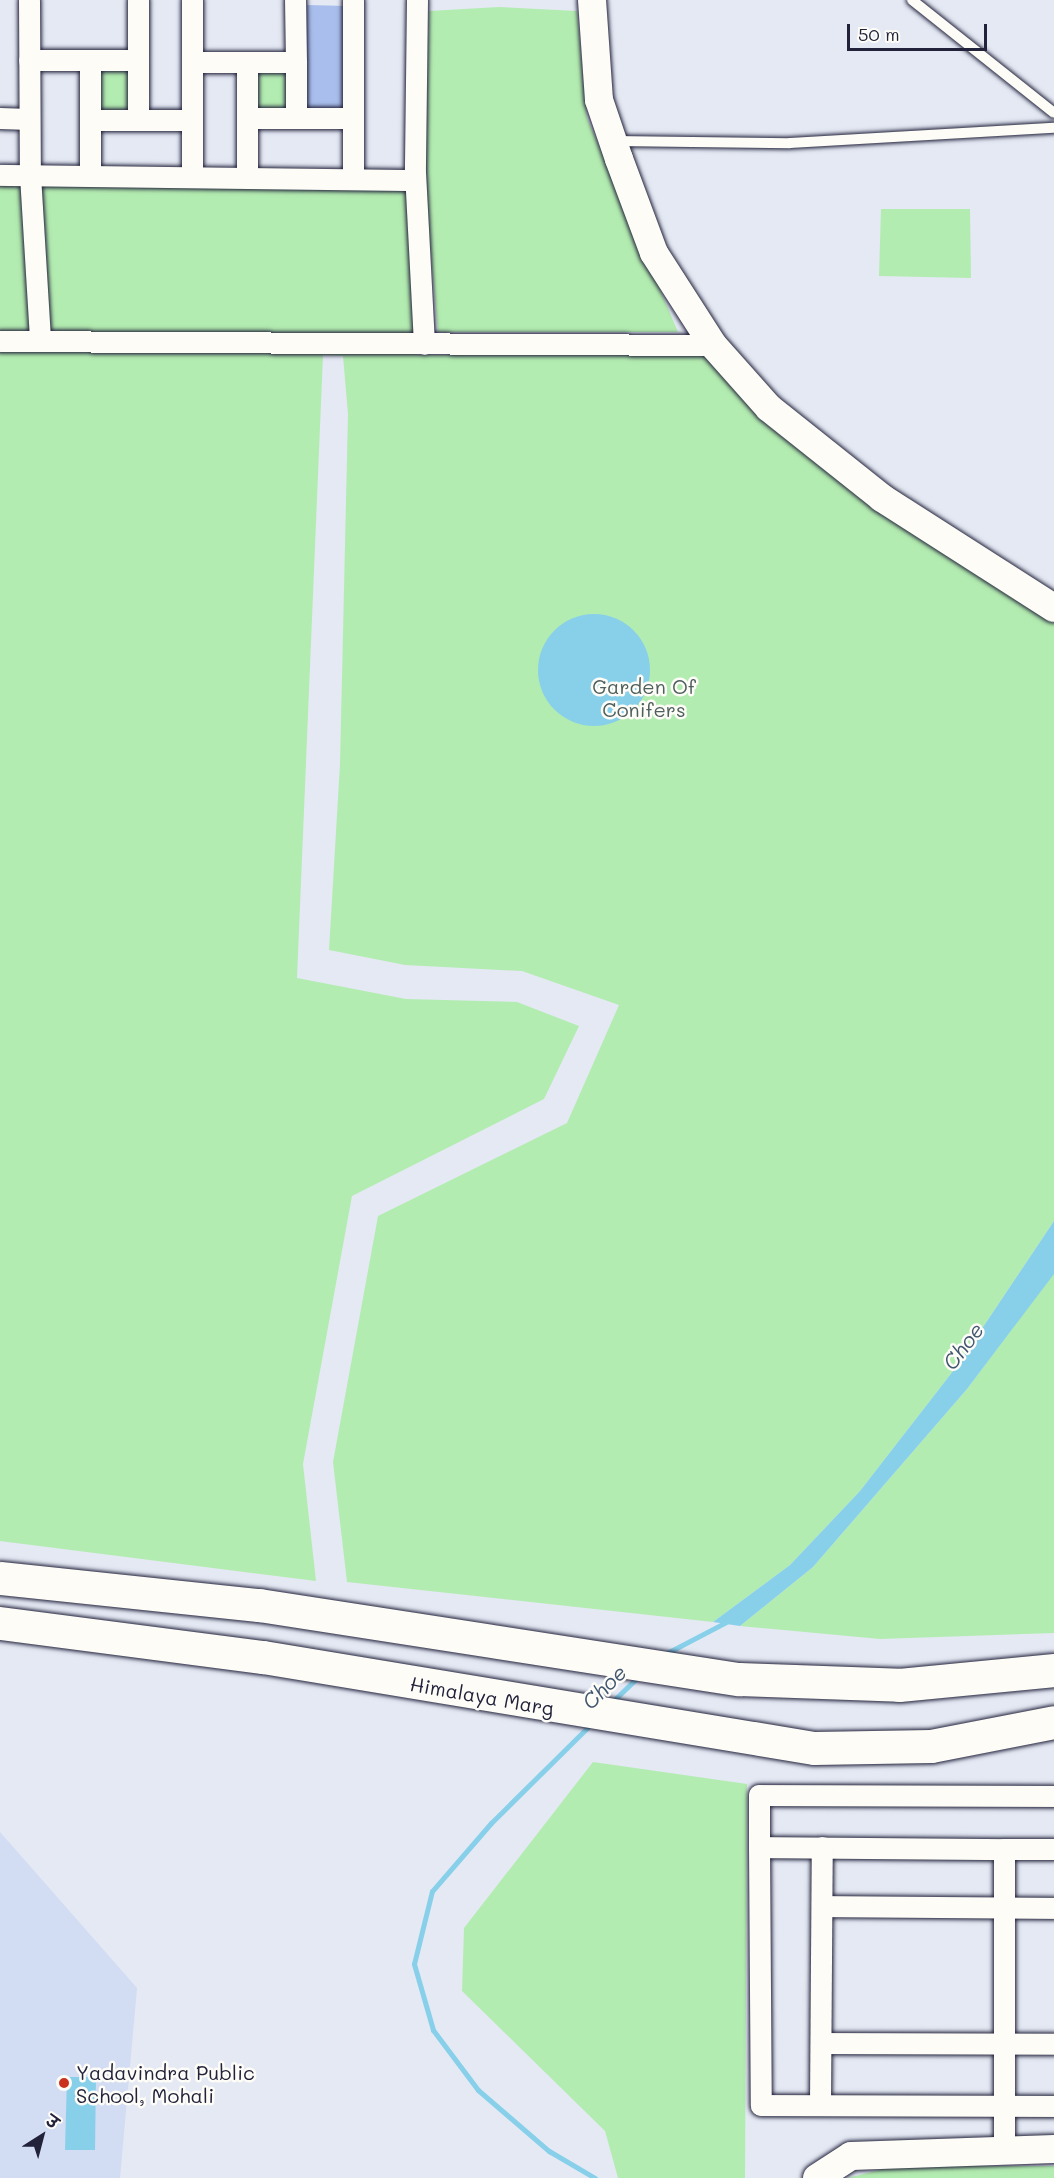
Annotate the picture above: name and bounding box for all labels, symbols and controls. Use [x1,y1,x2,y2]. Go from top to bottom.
scale bar [850,12,990,50]
text: 50 m [858,22,900,46]
park label: Garden Of Conifers [592,675,696,722]
water label: Choe [937,1318,989,1374]
water label: Choe [577,1660,631,1714]
street label: Himalaya Marg [408,1672,556,1720]
place label: Yadavindra Public School, Mohali [76,2060,255,2107]
marker: Yadavindra Public School, Mohali [57,2076,71,2090]
north arrow [12,2106,72,2166]
text: उ [42,2109,63,2133]

